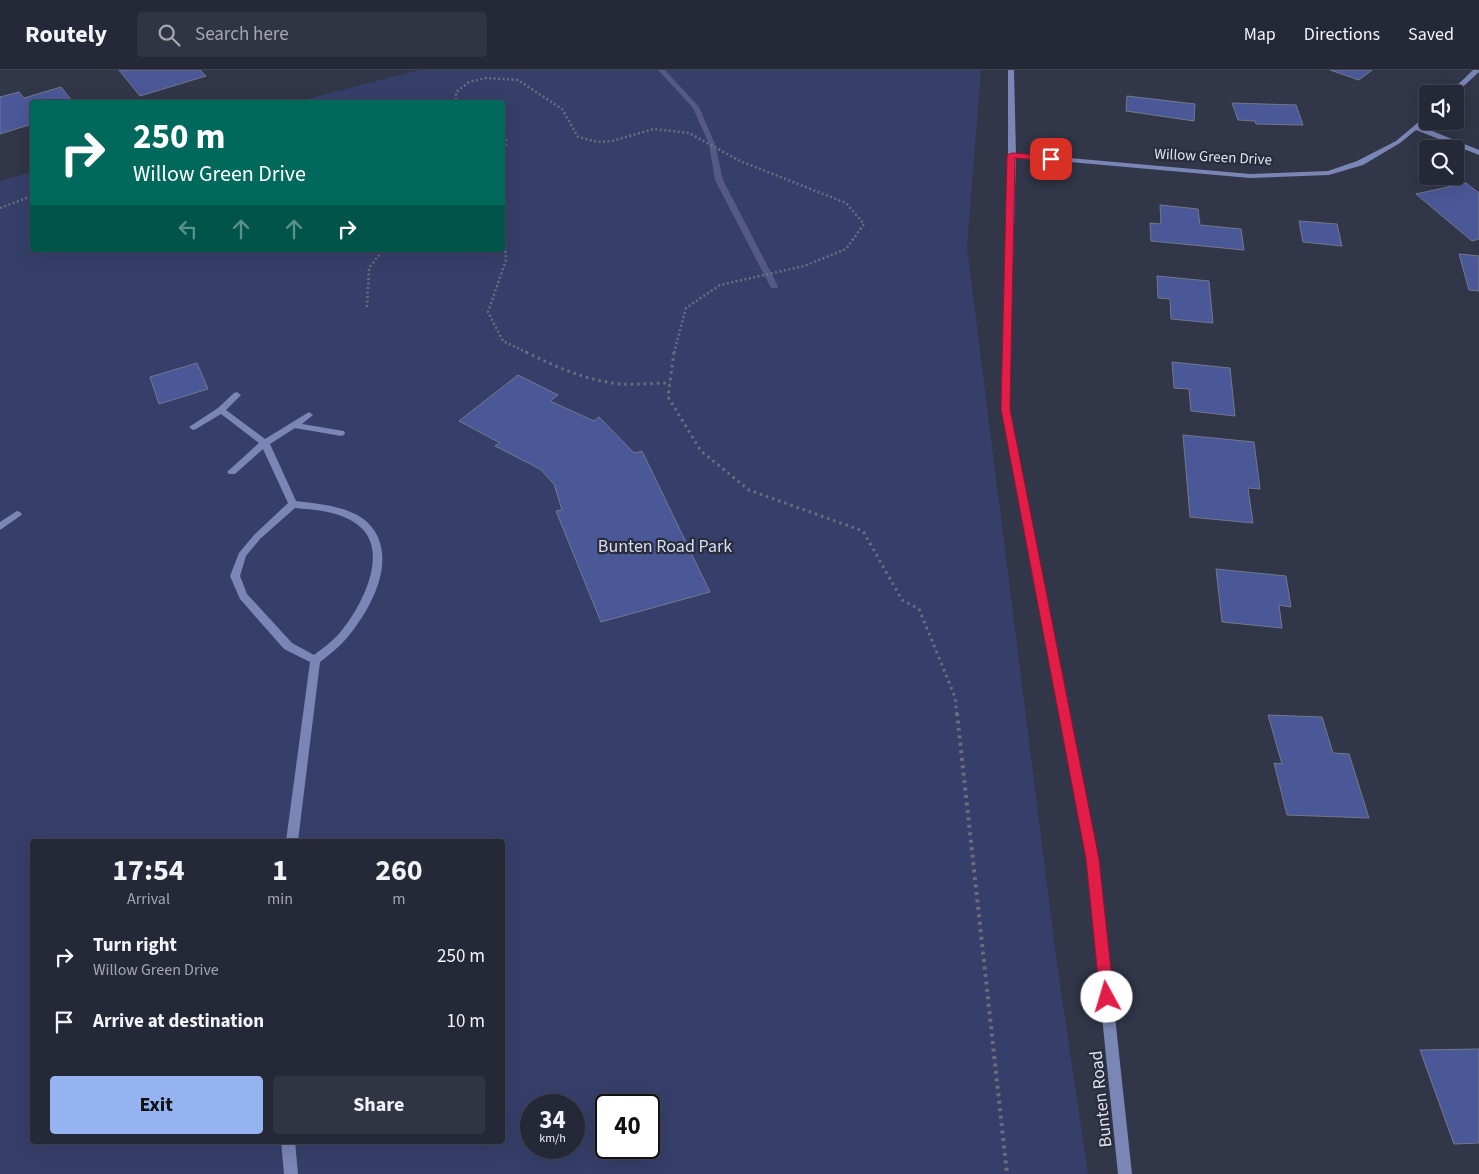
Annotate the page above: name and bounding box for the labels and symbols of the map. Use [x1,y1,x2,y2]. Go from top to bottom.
pin [1030,138,1072,180]
street label: Willow Green Drive [1154,143,1272,171]
park label: Bunten Road Park [598,534,732,559]
position arrow [1080,970,1132,1022]
street label: Bunten Road [1083,1049,1119,1149]
speed limit sign: 40 [595,1094,660,1159]

